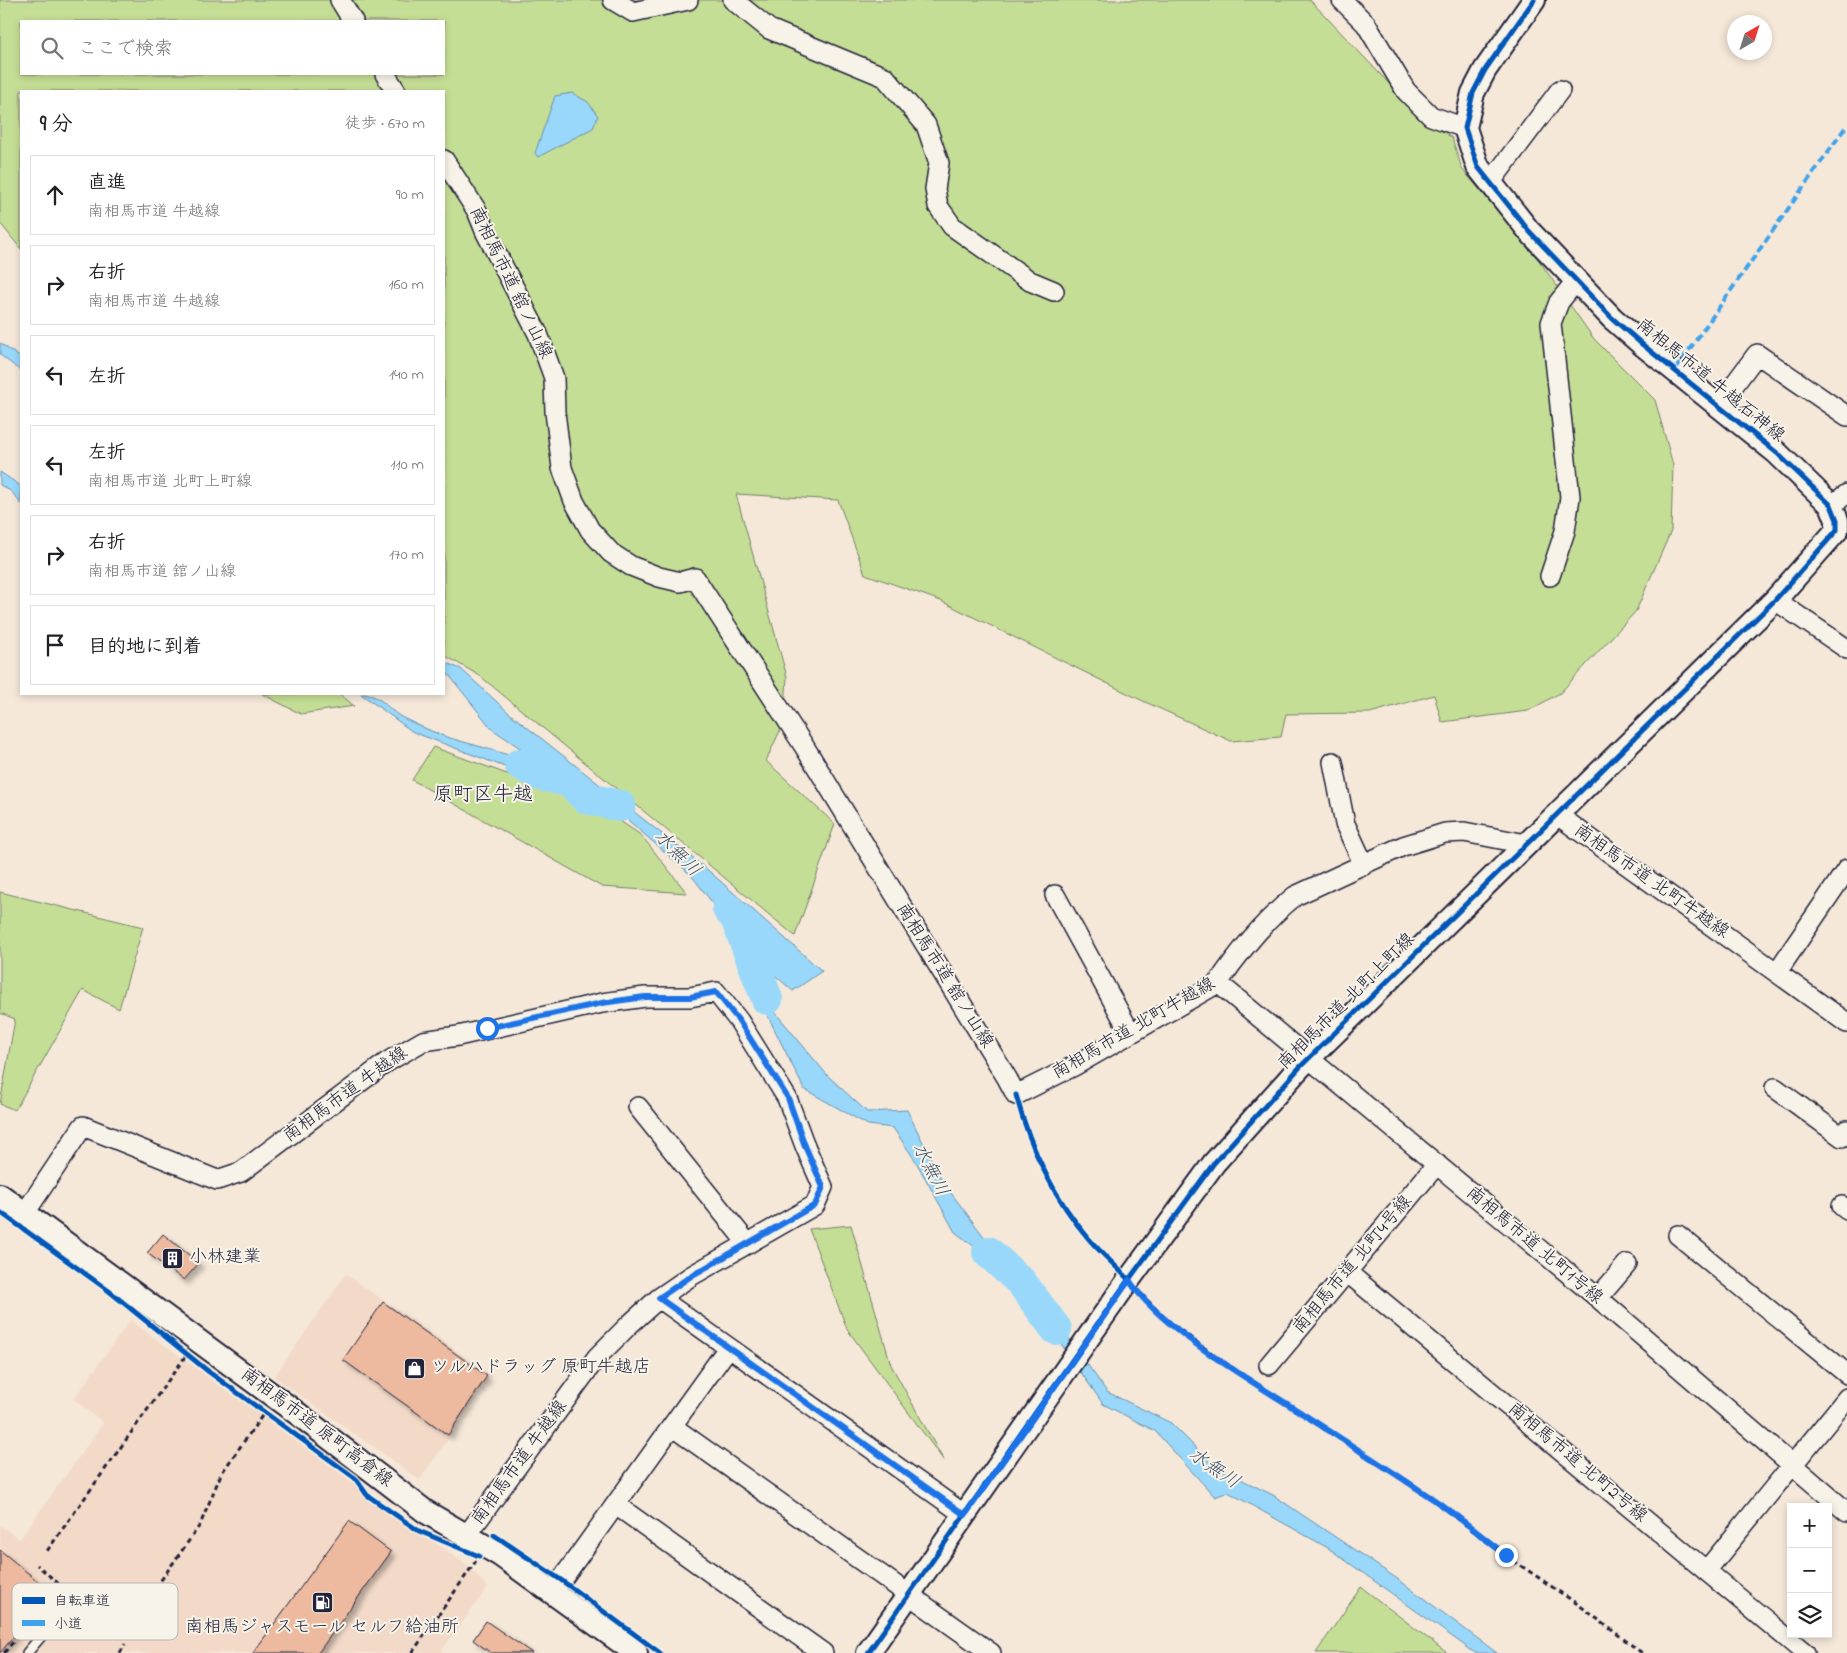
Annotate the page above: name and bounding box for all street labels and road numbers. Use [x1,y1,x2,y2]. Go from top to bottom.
street label: 南相馬市道 舘ノ山線 [462,202,558,364]
street label: 南相馬市道 牛越石神線 [1630,313,1790,449]
street label: 南相馬市道 北町牛越線 [1568,818,1734,946]
street label: 南相馬市道 舘ノ山線 [889,899,999,1053]
street label: 南相馬市道 北町上町線 [1273,928,1421,1076]
street label: 南相馬市道 北町牛越線 [1048,972,1220,1086]
street label: 南相馬市道 牛越線 [278,1041,414,1149]
street label: 南相馬市道 北町1号線 [1460,1181,1608,1311]
street label: 南相馬市道 北町4号線 [1287,1190,1419,1340]
street label: 南相馬市道 原町高倉線 [235,1362,397,1494]
street label: 南相馬市道 牛越線 [466,1395,574,1531]
street label: 南相馬市道 北町2号線 [1501,1397,1653,1529]

